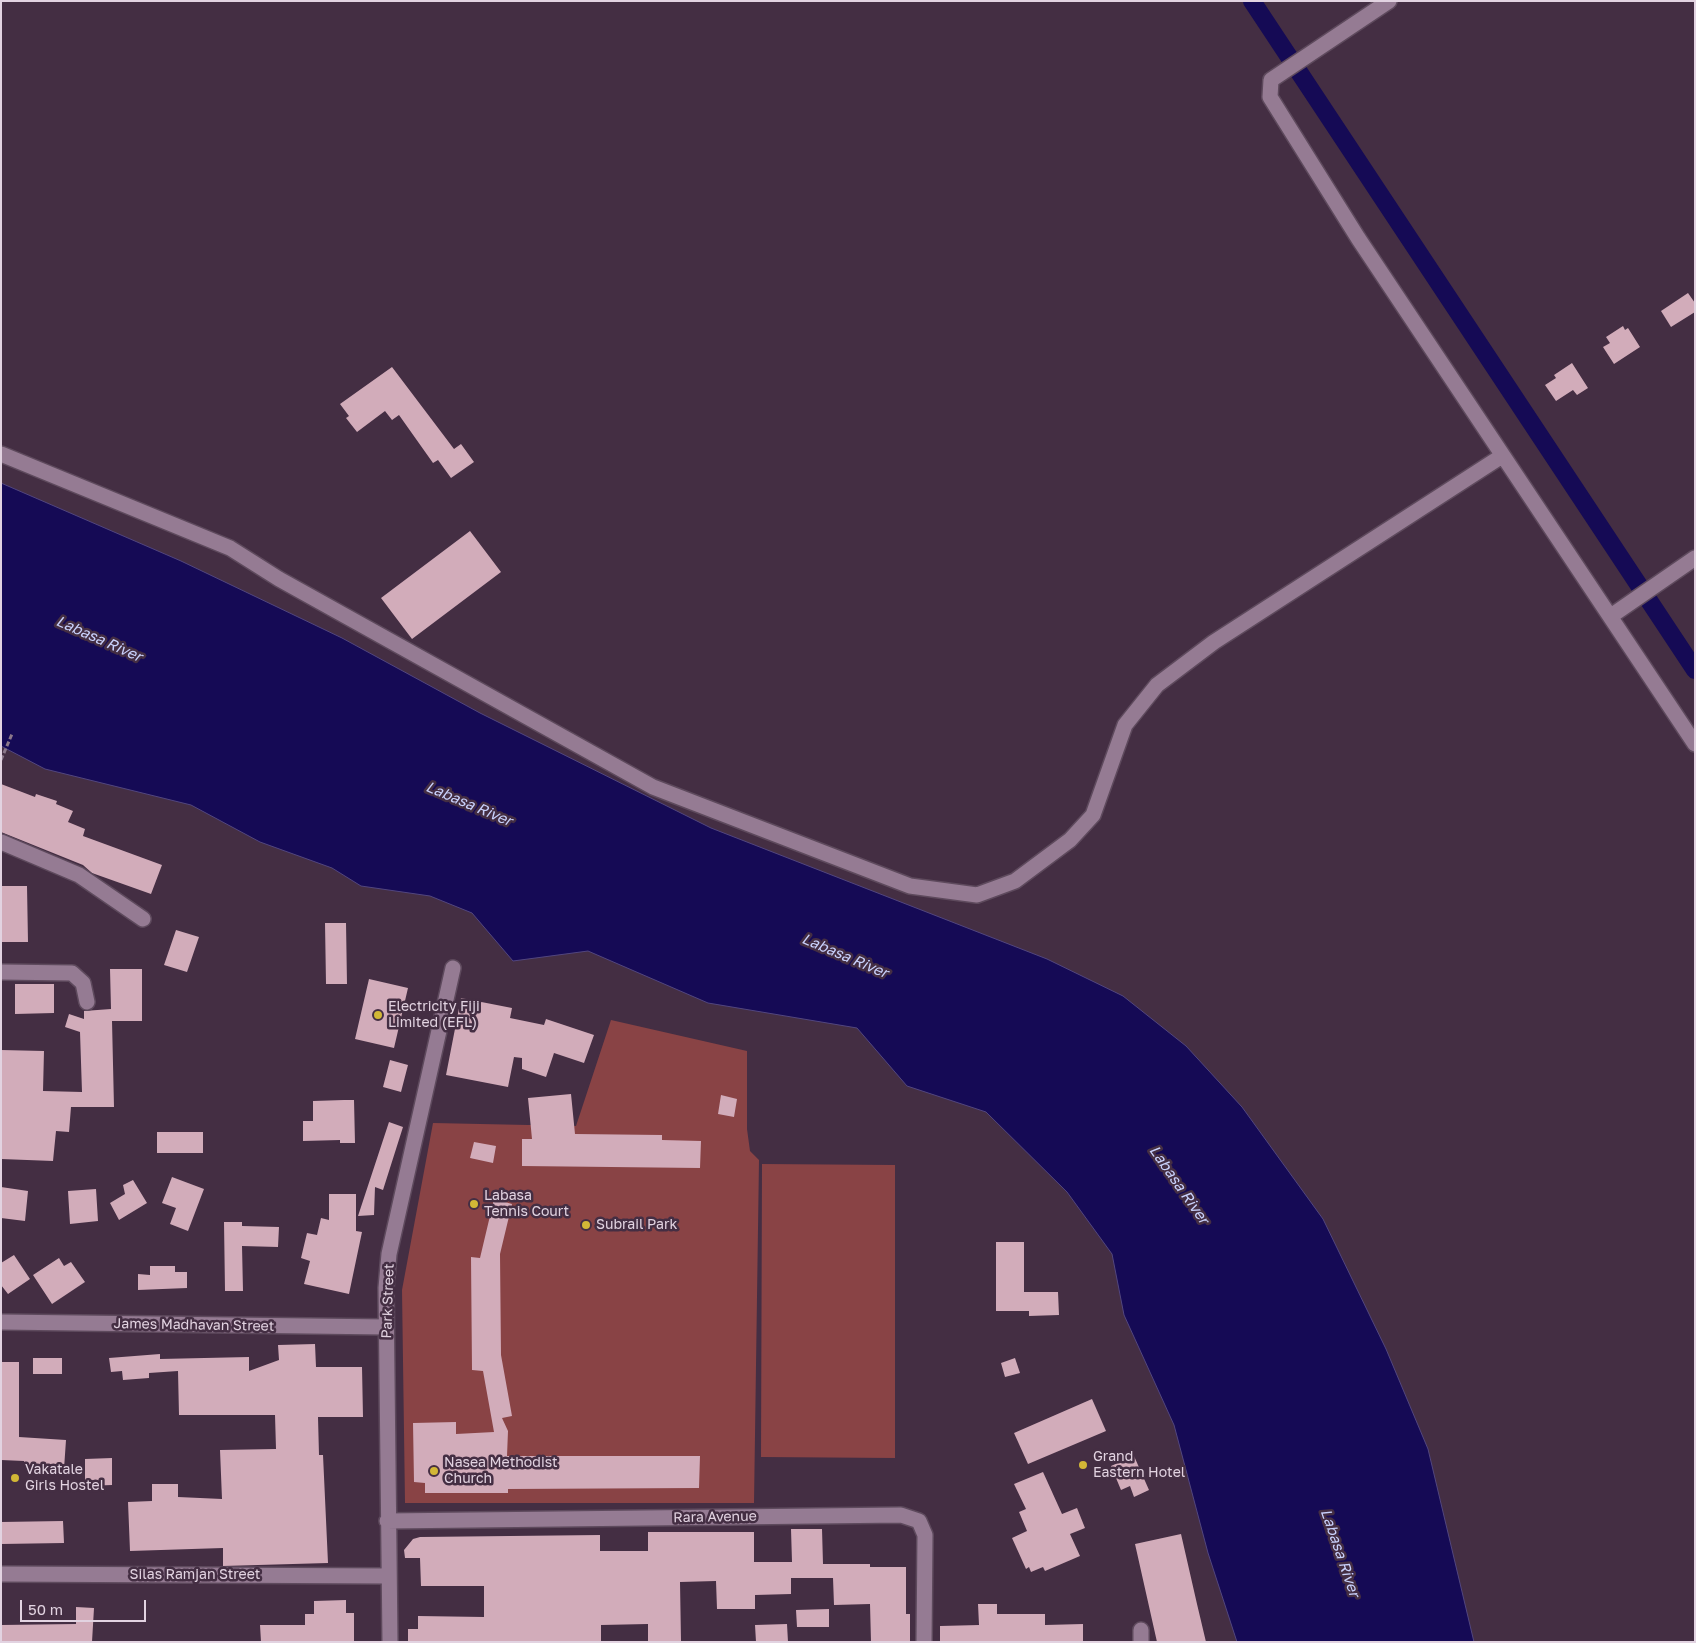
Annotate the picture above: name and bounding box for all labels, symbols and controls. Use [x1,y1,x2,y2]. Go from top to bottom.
water label: Labasa River [53,612,145,666]
water label: Labasa River [423,778,515,830]
water label: Labasa River [799,930,891,982]
place label: Electricity Fiji Limited (EFL) [388,999,480,1032]
marker: Electricity Fiji Limited (EFL) [372,1009,384,1021]
water label: Labasa River [1145,1142,1213,1228]
place label: Labasa Tennis Court [484,1188,569,1220]
marker: Labasa Tennis Court [468,1198,480,1210]
place label: Subrail Park [596,1217,677,1233]
marker: Subrail Park [580,1219,592,1231]
street label: Park Street [378,1263,398,1339]
street label: James Madhavan Street [113,1315,275,1335]
place label: Grand Eastern Hotel [1093,1449,1185,1481]
place label: Nasea Methodist Church [444,1455,558,1488]
marker: Grand Eastern Hotel [1077,1459,1089,1471]
place label: Vakatale Girls Hostel [25,1462,104,1494]
marker: Nasea Methodist Church [428,1465,440,1477]
marker: Vakatale Girls Hostel [9,1472,21,1484]
water label: Labasa River [1317,1507,1363,1599]
street label: Rara Avenue [673,1508,757,1526]
street label: Silas Ramjan Street [130,1567,260,1583]
scale bar [22,1590,149,1622]
text: 50 m [28,1600,63,1618]

